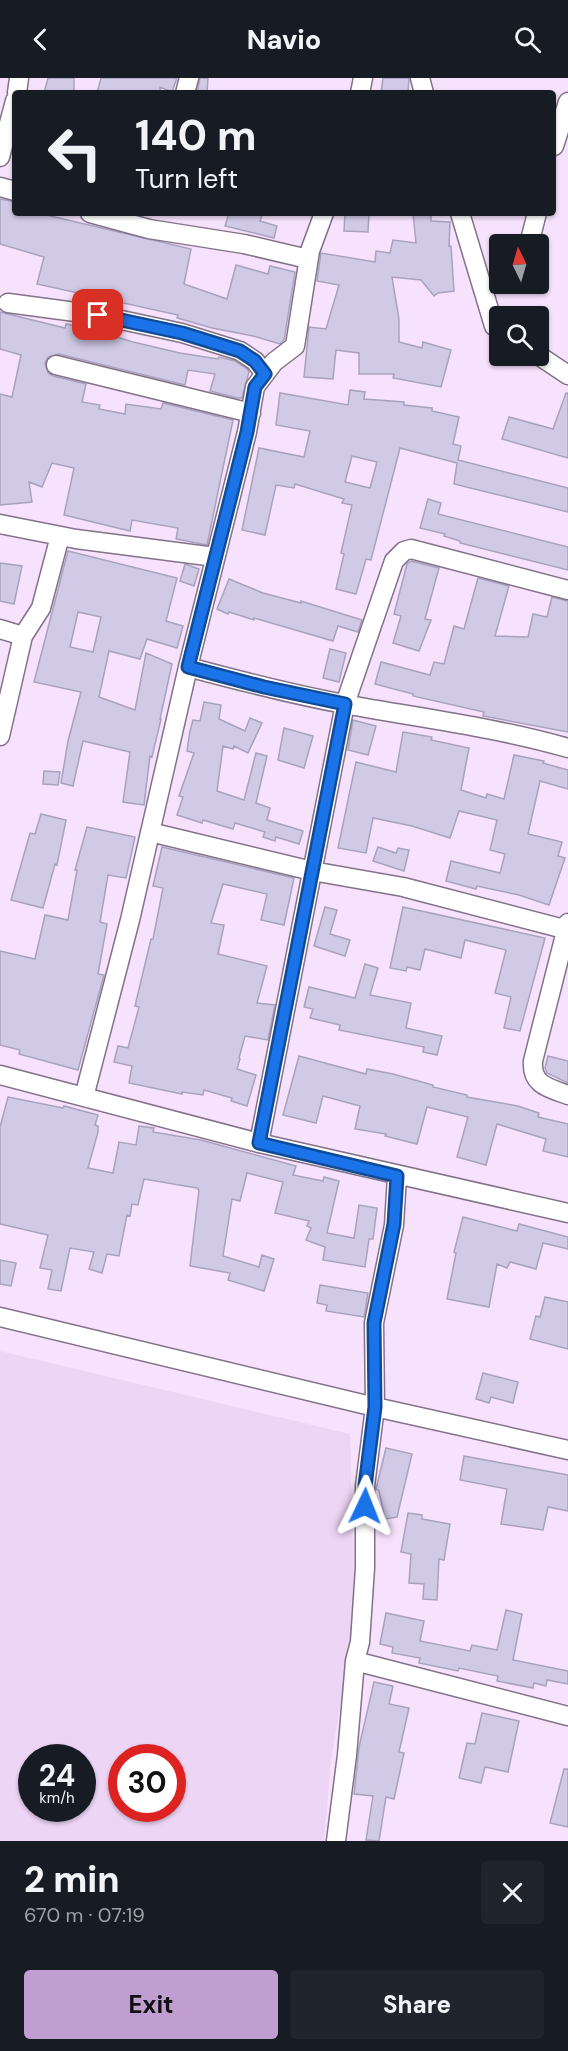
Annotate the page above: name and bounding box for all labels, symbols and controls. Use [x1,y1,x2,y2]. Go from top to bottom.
text: Navio [247,22,321,57]
icon: back [24,23,57,56]
icon: search [511,23,544,56]
text: 140 m [135,108,257,163]
icon: left [36,114,114,192]
text: Turn left [135,161,238,196]
north arrow [489,234,549,294]
map controls [489,234,549,366]
pin [72,289,123,340]
icon: arrive [81,298,114,331]
button: search [489,306,549,366]
position arrow [333,1474,397,1538]
speed limit sign: 30 [108,1744,186,1822]
text: 24 [39,1756,75,1795]
text: km/h [39,1788,75,1808]
text: 2 min [24,1856,120,1903]
button: close [481,1861,544,1924]
text: 670 m · 07:19 [24,1902,145,1928]
button: Exit [24,1970,278,2039]
button: Share [290,1970,544,2039]

